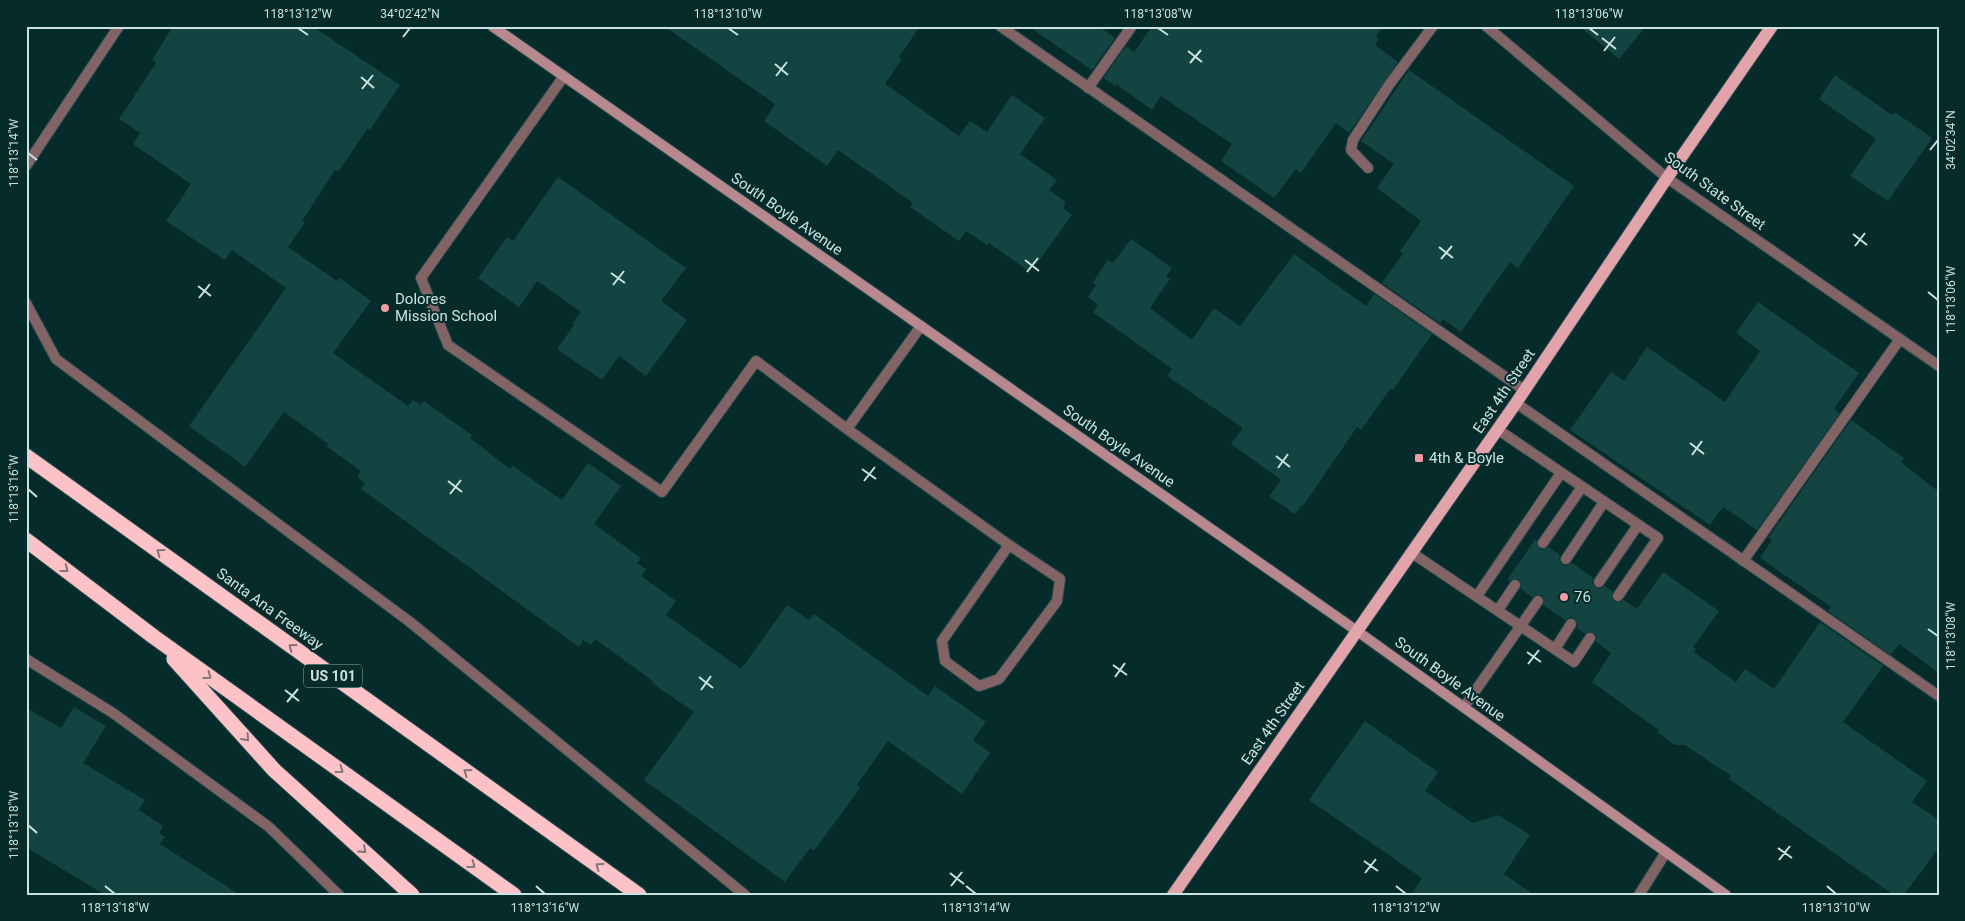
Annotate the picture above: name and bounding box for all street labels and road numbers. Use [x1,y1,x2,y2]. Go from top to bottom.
street label: South State Street [1661,148,1769,234]
street label: South Boyle Avenue [728,169,846,259]
street label: East 4th Street [1469,345,1539,437]
street label: South Boyle Avenue [1060,401,1178,491]
street label: Santa Ana Freeway [213,564,327,654]
street label: South Boyle Avenue [1391,633,1509,725]
road number: US 101 [304,664,362,688]
street label: East 4th Street [1238,678,1309,768]

